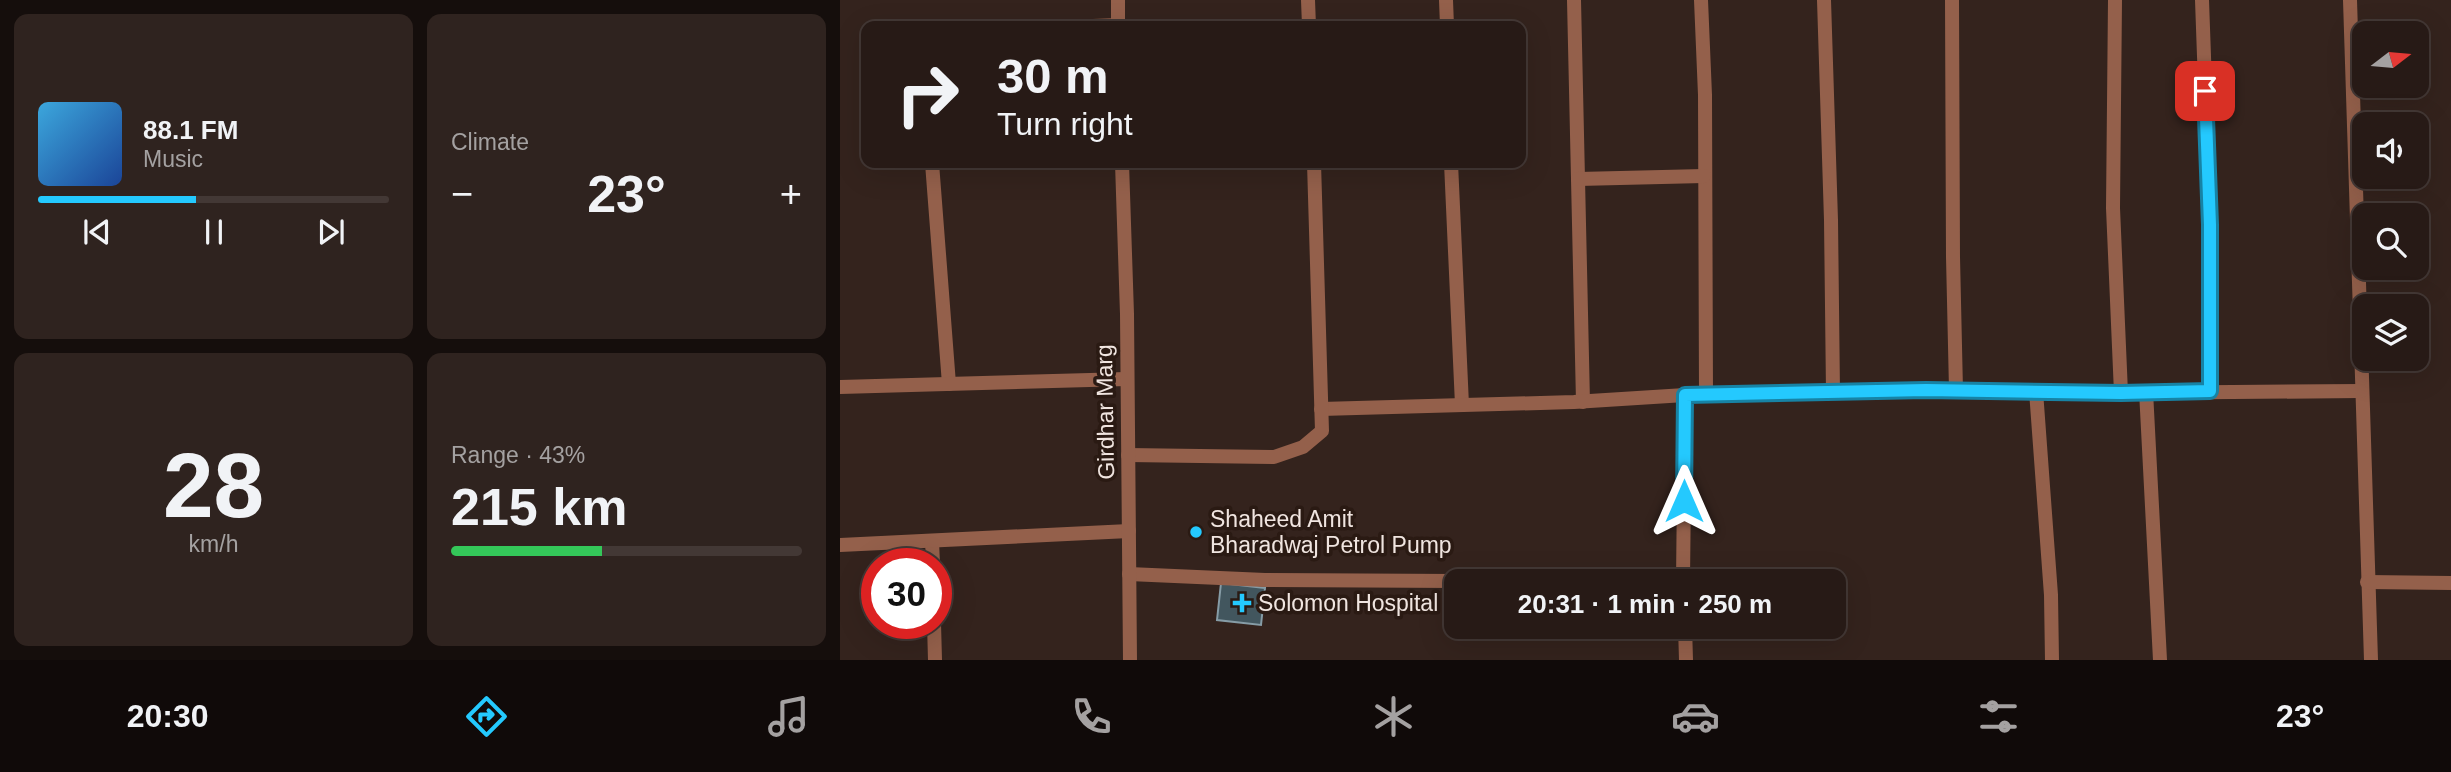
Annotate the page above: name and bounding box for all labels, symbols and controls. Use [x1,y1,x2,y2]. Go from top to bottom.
north arrow [2352,21,2429,98]
map controls [2352,21,2429,371]
icon: right [882,49,973,140]
text: 30 m [997,49,1109,103]
pin [2175,61,2235,121]
icon: arrive [2186,72,2224,110]
text: Turn right [997,106,1133,142]
button: sound [2352,112,2429,189]
text: 88.1 FM [143,115,238,145]
text: Climate [451,129,529,155]
text: Music [143,146,203,172]
text: 23° [587,165,666,223]
text: − [451,173,473,215]
text: + [780,173,802,215]
button: search [2352,203,2429,280]
icon: previous [78,213,116,251]
icon: pause [195,213,233,251]
icon: next [312,213,350,251]
button: layers [2352,294,2429,371]
street label: Girdhar Marg [1091,344,1119,480]
text: 28 [163,435,264,536]
text: Range · 43% [451,442,585,468]
position arrow [1647,464,1721,538]
text: 215 km [451,478,627,536]
place label: Shaheed Amit Bharadwaj Petrol Pump [1210,506,1452,558]
marker: Shaheed Amit Bharadwaj Petrol Pump [1188,524,1204,540]
text: km/h [189,531,238,557]
speed limit sign: 30 [861,548,952,639]
text: 20:31 · 1 min · 250 m [1518,589,1772,619]
place label: Solomon Hospital [1258,590,1438,616]
marker: Solomon Hospital [1232,593,1252,613]
icon: directions [462,692,511,741]
icon: music [764,692,813,741]
icon: phone [1067,692,1116,741]
icon: climate [1369,692,1418,741]
icon: car [1671,692,1720,741]
icon: filters [1974,692,2023,741]
text: 20:30 [127,698,209,734]
text: 23° [2276,698,2324,734]

